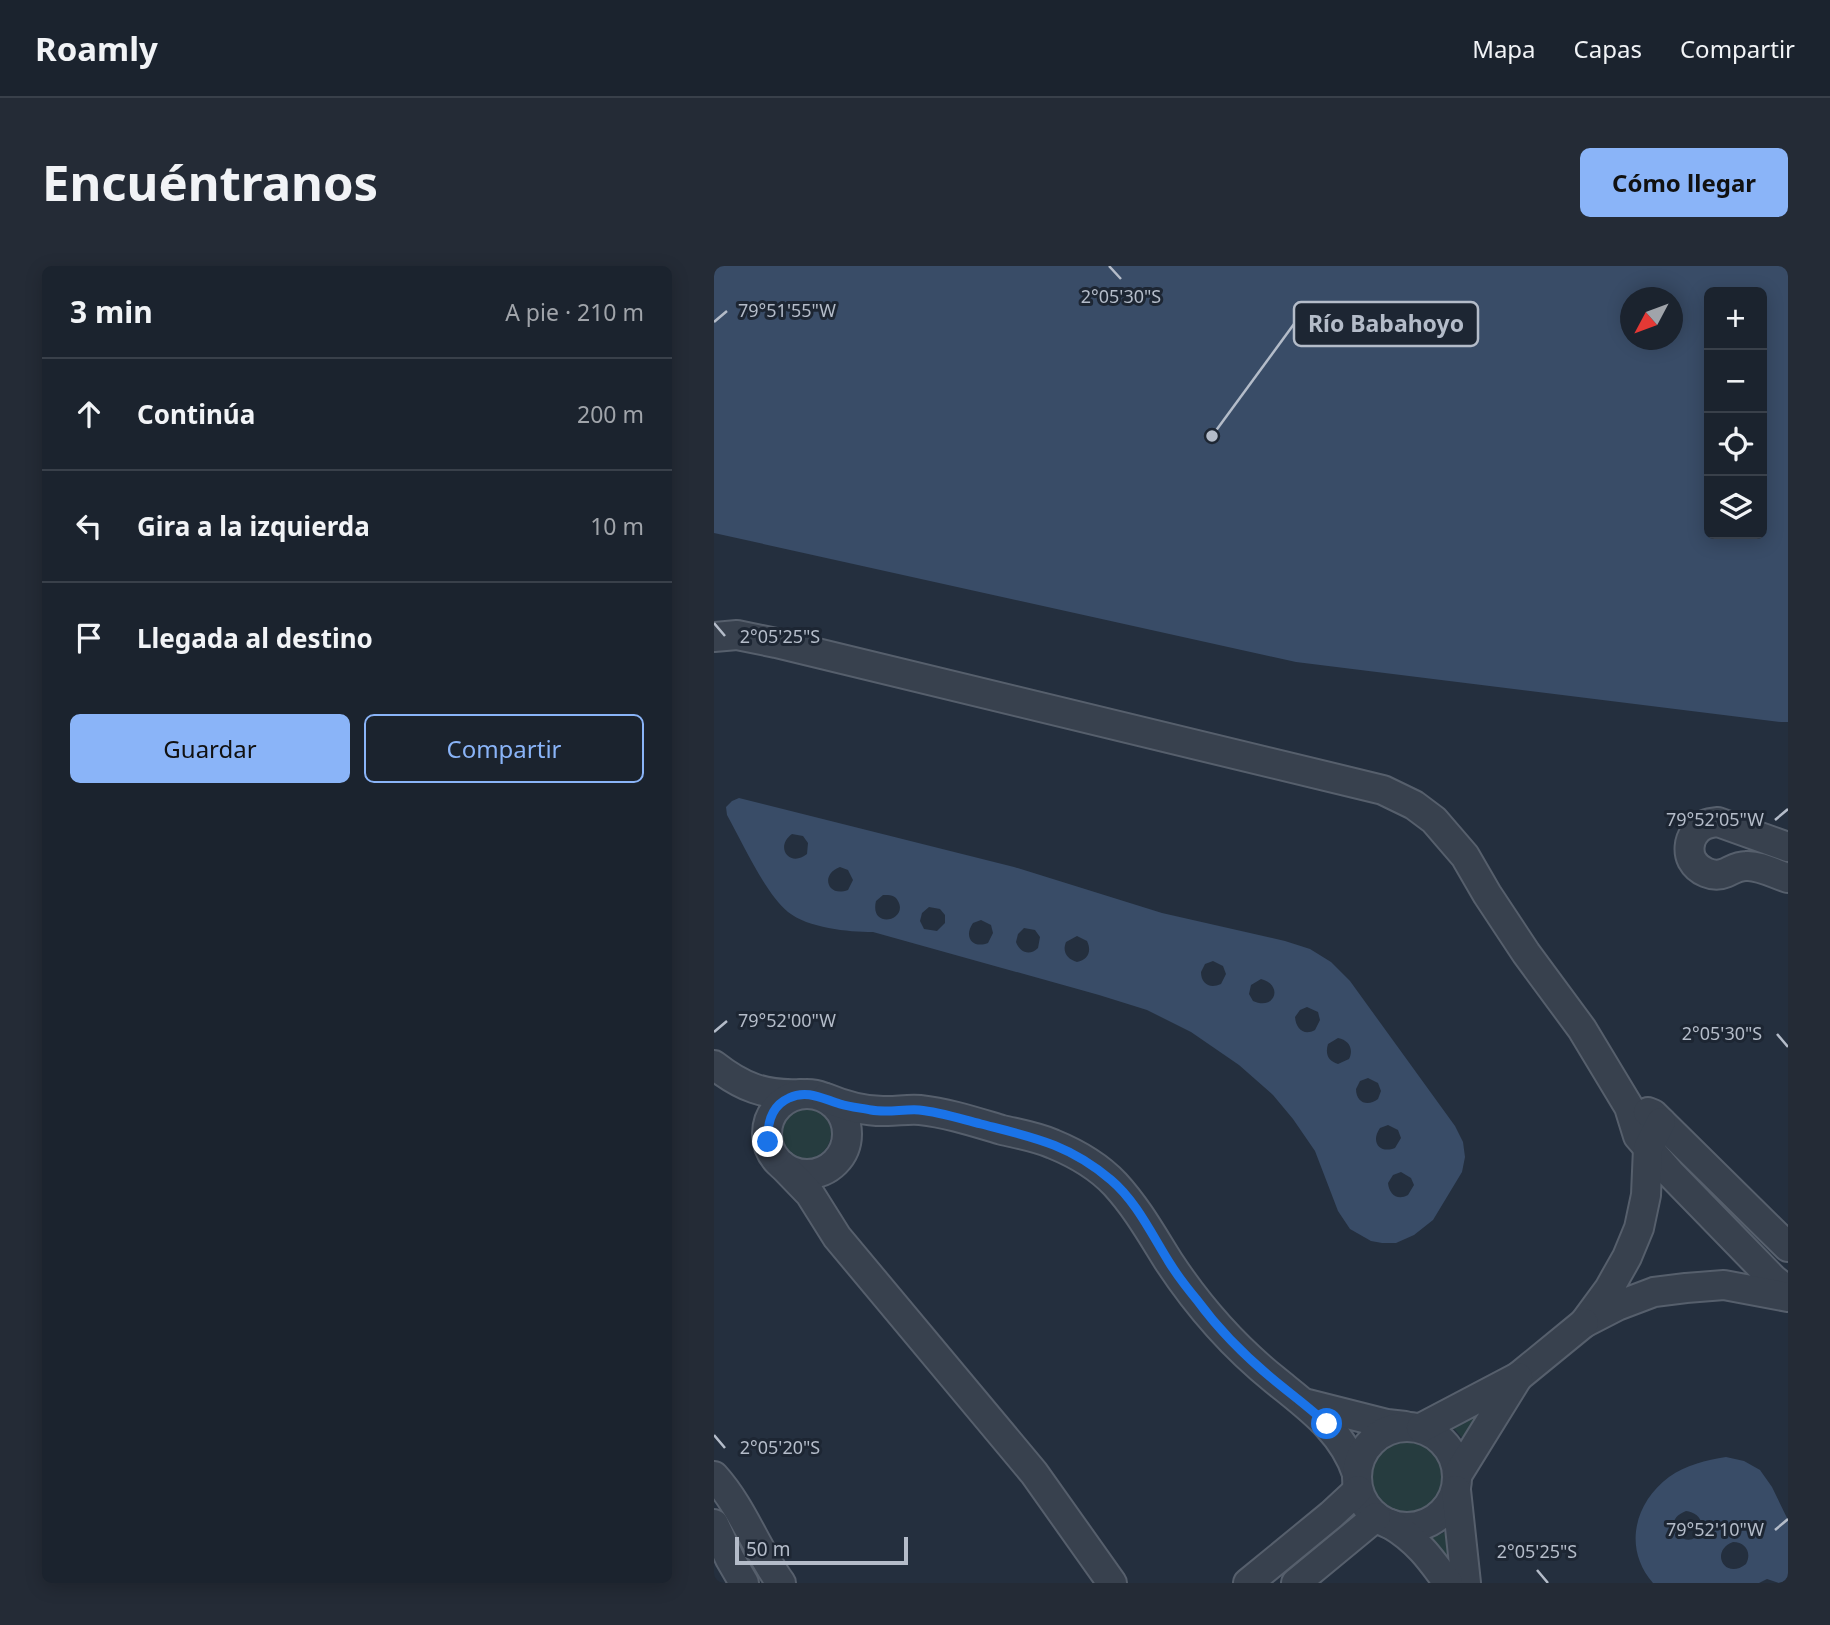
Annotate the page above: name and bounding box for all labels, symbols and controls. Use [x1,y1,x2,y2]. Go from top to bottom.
text: Roamly [35,26,158,71]
text: Mapa [1472,32,1536,65]
text: Capas [1574,32,1642,65]
text: Compartir [1680,32,1795,65]
button: Cómo llegar [1580,148,1788,217]
text: Encuéntranos [42,149,378,215]
text: 2°05'30"S [1081,284,1161,308]
north arrow [1620,287,1683,350]
map controls [1704,287,1767,539]
button: + [1704,287,1767,350]
text: 3 min [70,291,153,332]
text: A pie · 210 m [505,296,644,328]
text: 79°51'55"W [738,298,836,322]
callout: Río Babahoyo [1294,302,1478,346]
text: Río Babahoyo [1308,307,1464,339]
button: − [1704,350,1767,413]
icon: ahead [70,395,108,433]
text: Continúa [137,396,255,432]
text: 200 m [577,398,644,430]
button: locate [1704,413,1767,476]
button: layers [1704,476,1767,539]
icon: left [70,507,108,545]
text: Gira a la izquierda [137,508,370,544]
text: 10 m [590,510,644,542]
icon: arrive [70,619,108,657]
text: Llegada al destino [137,620,373,656]
text: 2°05'25"S [740,624,820,648]
button: Guardar [70,714,350,783]
button: Compartir [364,714,644,783]
text: 79°52'05"W [1666,807,1764,831]
text: 79°52'00"W [738,1008,836,1032]
text: 2°05'30"S [1682,1021,1762,1045]
route end [752,1126,783,1157]
route start [1311,1408,1342,1439]
text: 2°05'20"S [740,1435,820,1459]
text: 79°52'10"W [1666,1517,1764,1541]
scale bar [735,1534,908,1566]
text: 50 m [746,1536,790,1562]
text: 2°05'25"S [1497,1539,1577,1563]

